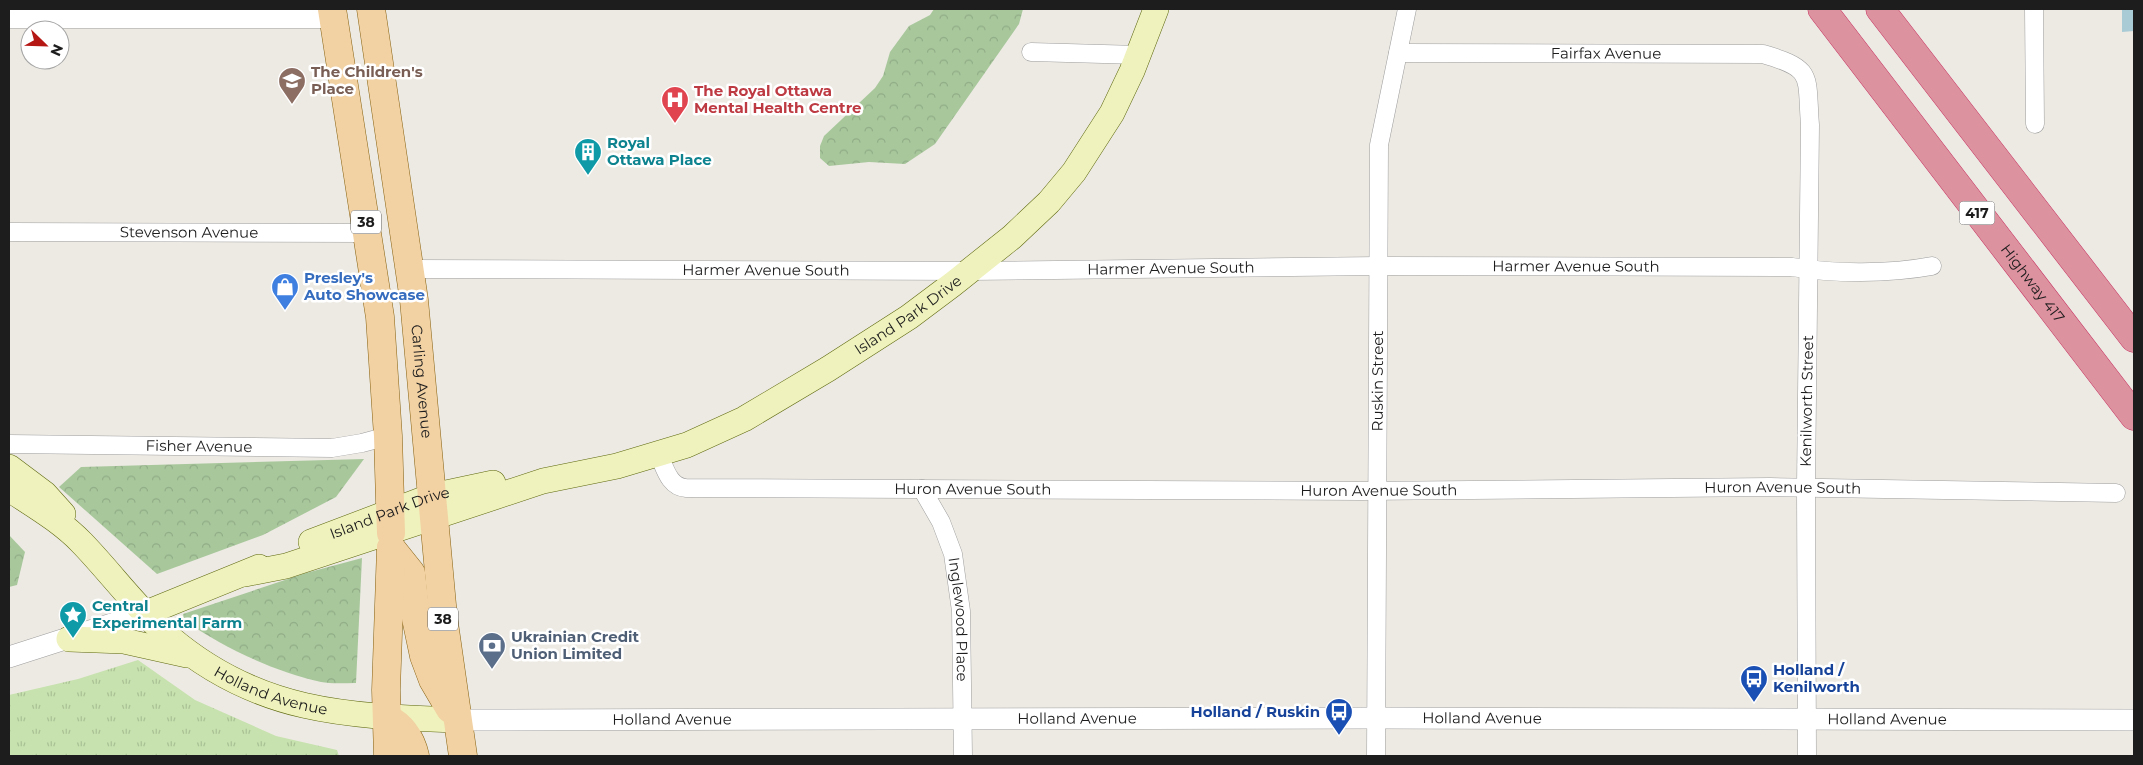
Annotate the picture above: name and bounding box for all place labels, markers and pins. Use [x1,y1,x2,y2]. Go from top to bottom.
place label: The Children's Place [311,62,423,98]
school or university icon: The Children's Place [277,66,307,105]
place label: The Royal Ottawa Mental Health Centre [694,81,861,117]
hospital icon: The Royal Ottawa Mental Health Centre [660,85,690,124]
place label: Royal Ottawa Place [607,133,712,169]
building icon: Royal Ottawa Place [573,137,603,176]
place label: Presley's Auto Showcase [303,268,425,304]
shop icon: Presley's Auto Showcase [270,272,300,311]
place label: Central Experimental Farm [92,596,242,632]
place icon: Central Experimental Farm [58,600,88,639]
place label: Ukrainian Credit Union Limited [511,627,640,663]
bank icon: Ukrainian Credit Union Limited [477,631,507,670]
place label: Holland / Kenilworth [1773,660,1860,696]
bus stop icon: Holland / Kenilworth [1739,664,1769,703]
bus stop icon: Holland / Ruskin [1324,697,1354,736]
place label: Holland / Ruskin [1191,702,1320,721]

